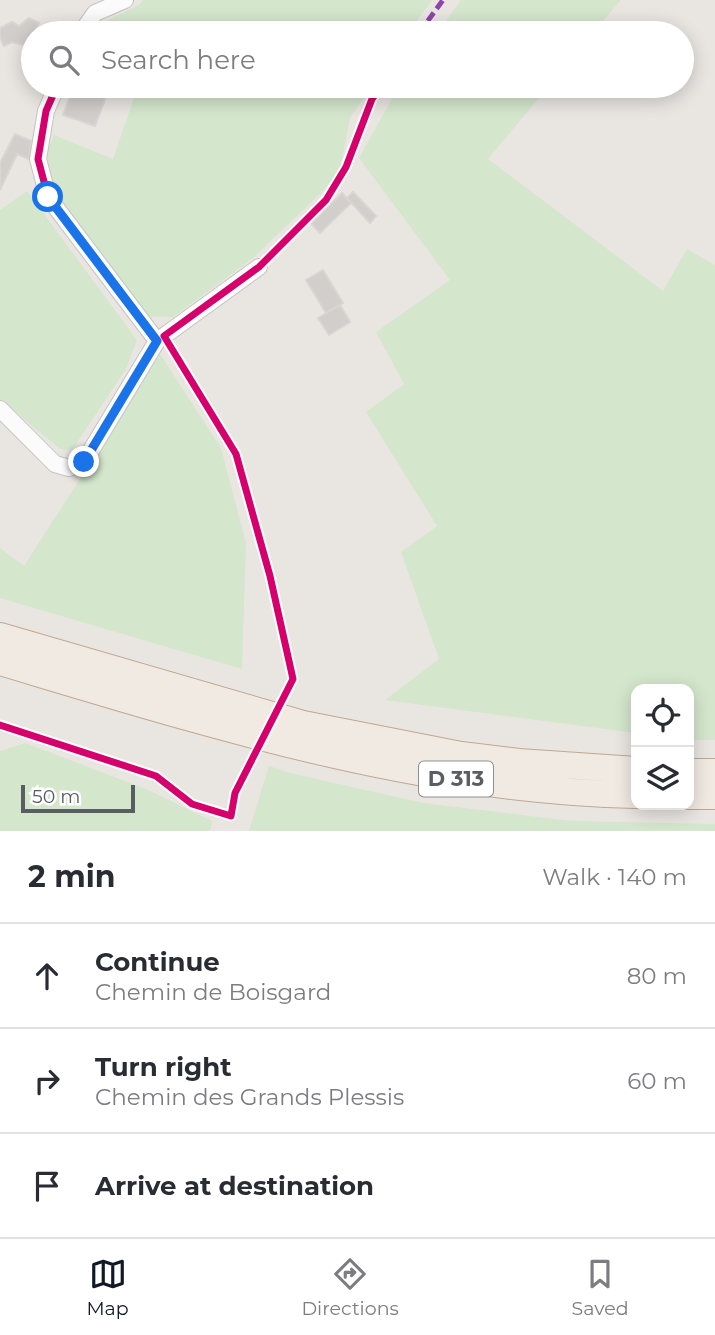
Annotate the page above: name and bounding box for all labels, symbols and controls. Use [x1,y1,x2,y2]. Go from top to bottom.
search box [21,21,694,98]
icon: search [45,41,83,79]
text: Search here [101,44,256,76]
route start [32,181,63,212]
route end [68,446,99,477]
map controls [631,684,694,810]
button: locate [631,684,694,747]
button: layers [631,747,694,810]
road number: D 313 [419,762,493,796]
scale bar [21,782,135,814]
text: 50 m [32,785,80,808]
text: 2 min [28,858,115,895]
text: Walk · 140 m [542,863,687,891]
text: Continue [95,946,220,978]
icon: ahead [28,957,66,995]
text: 80 m [627,962,687,990]
text: Chemin de Boisgard [95,978,331,1006]
text: Turn right [95,1051,231,1083]
icon: right [28,1062,66,1100]
text: 60 m [627,1067,687,1095]
text: Chemin des Grands Plessis [95,1083,404,1111]
icon: arrive [28,1167,66,1205]
text: Arrive at destination [95,1170,374,1202]
tab: Map [86,1255,129,1320]
tab: Directions [301,1255,399,1320]
tab: Saved [572,1255,629,1320]

